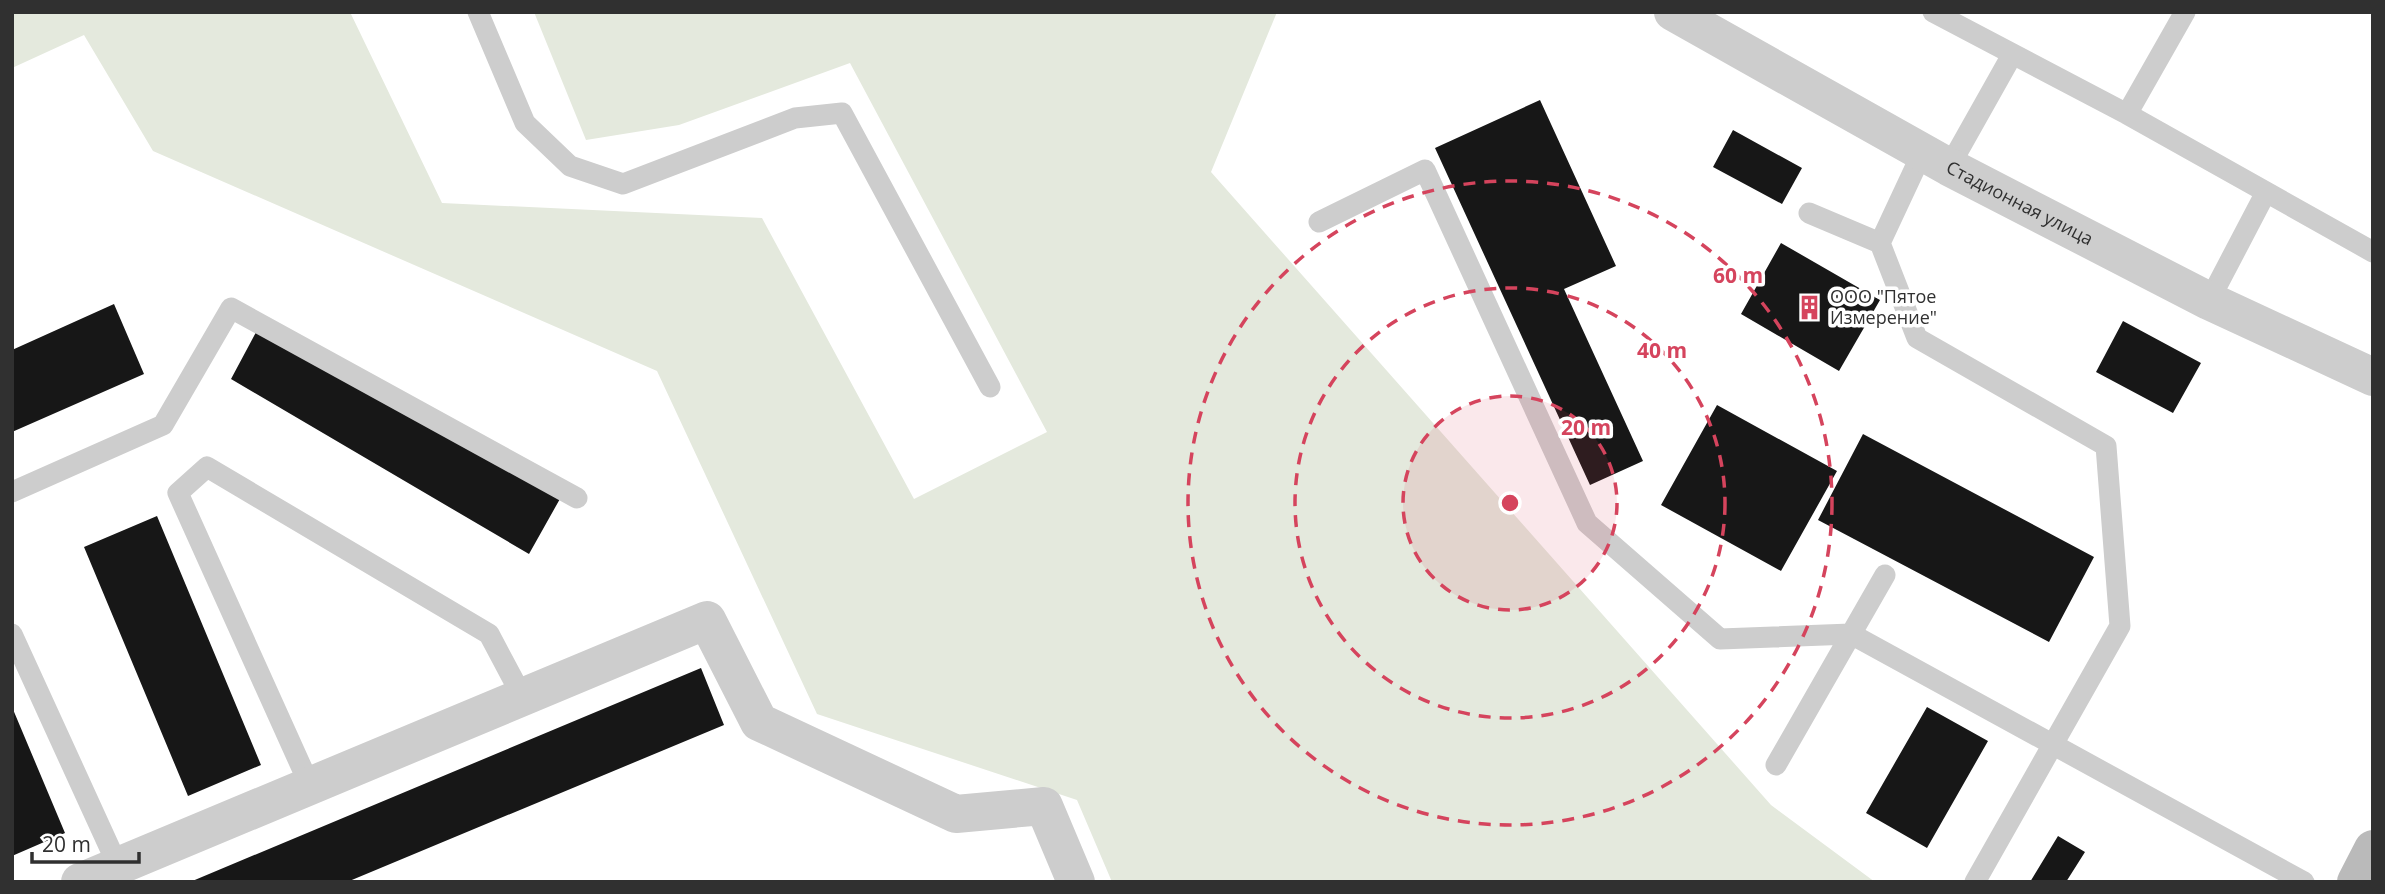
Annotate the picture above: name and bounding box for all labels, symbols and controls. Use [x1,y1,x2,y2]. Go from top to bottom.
street label: Стадионная улица [1943,155,2098,250]
text: 60 m [1713,261,1763,289]
place label: ООО "Пятое Измерение" [1830,284,1937,329]
building icon: ООО "Пятое Измерение" [1796,293,1824,321]
text: 40 m [1637,336,1687,364]
text: 20 m [1561,413,1611,441]
centre of rings [1498,491,1522,515]
scale bar [32,820,138,864]
text: 20 m [42,830,91,858]

